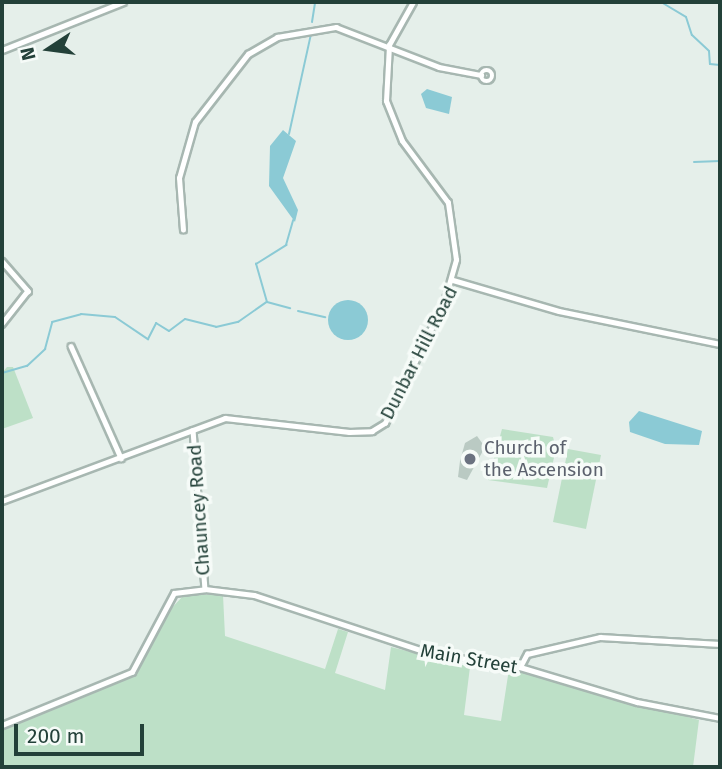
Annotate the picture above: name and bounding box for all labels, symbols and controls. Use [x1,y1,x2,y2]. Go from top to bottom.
north arrow [14,14,84,84]
text: N [15,45,41,63]
street label: Dunbar Hill Road [376,283,462,423]
place label: Church of the Ascension [484,437,604,481]
street label: Chauncey Road [183,444,215,576]
marker: Church of the Ascension [462,451,478,467]
street label: Main Street [419,639,519,679]
scale bar [18,710,147,754]
text: 200 m [27,723,84,749]

